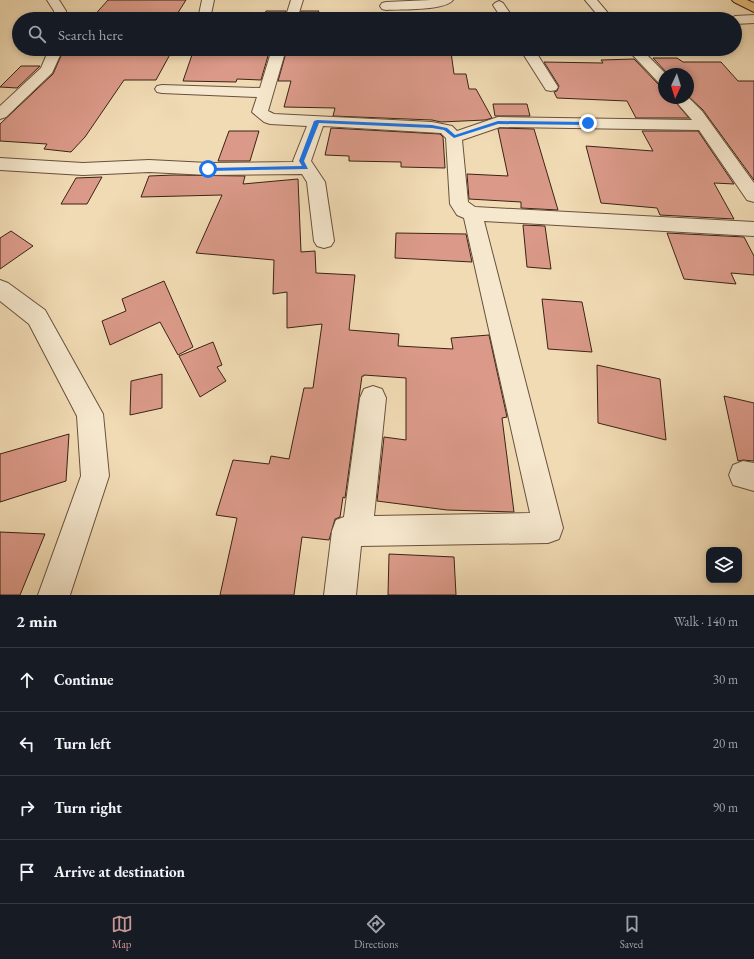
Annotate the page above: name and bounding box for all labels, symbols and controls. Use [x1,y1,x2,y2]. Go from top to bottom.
search box [12,12,742,56]
icon: search [26,23,48,45]
text: Search here [58,25,123,44]
north arrow [658,68,694,104]
route end [579,114,597,132]
route start [199,160,217,178]
map controls [706,547,742,583]
button: layers [706,547,742,583]
text: 2 min [16,610,57,632]
text: Walk · 140 m [674,613,738,630]
icon: ahead [16,669,38,691]
text: Continue [54,670,114,689]
text: 30 m [713,671,738,688]
icon: left [16,733,38,755]
text: Turn left [54,734,111,753]
text: 20 m [713,735,738,752]
icon: right [16,797,38,819]
text: Turn right [54,798,122,817]
text: 90 m [713,799,738,816]
icon: arrive [16,861,38,883]
text: Arrive at destination [54,862,185,881]
tab: Map [111,913,133,951]
tab: Directions [354,913,398,951]
tab: Saved [620,913,643,951]

